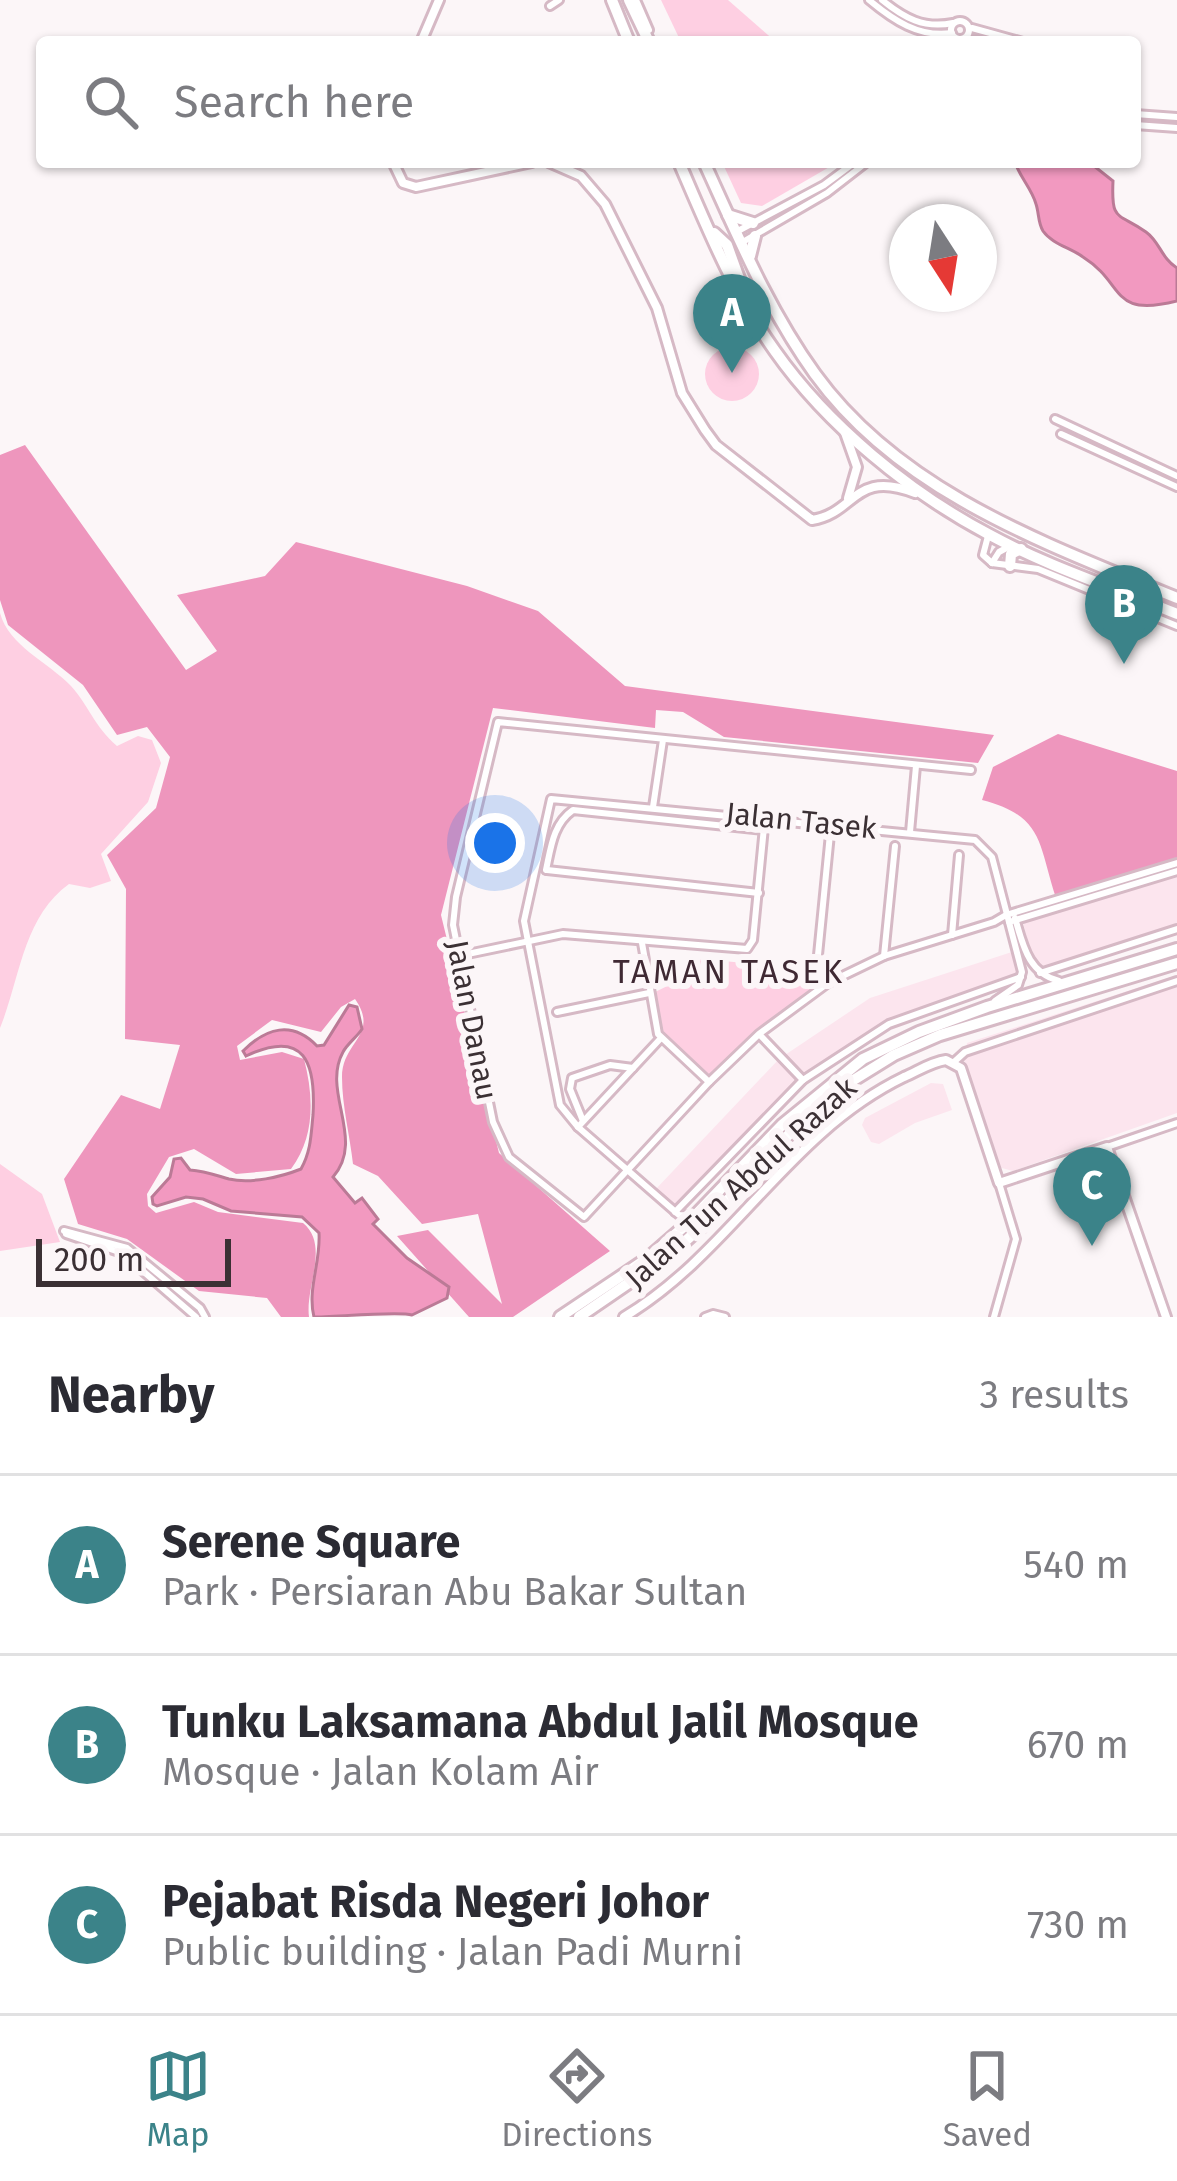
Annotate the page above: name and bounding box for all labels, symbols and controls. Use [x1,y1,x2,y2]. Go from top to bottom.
search box [36,36,1141,168]
icon: search [78,69,144,135]
text: Search here [174,75,414,129]
north arrow [889,204,997,312]
pin: A [693,274,771,373]
pin: B [1085,565,1163,664]
street label: Jalan Tasek [724,795,879,847]
your location [465,813,525,873]
street label: Jalan Danau [439,937,505,1103]
district label: TAMAN TASEK [613,952,845,992]
street label: Jalan Tun Abdul Razak [618,1069,864,1296]
pin: C [1053,1147,1131,1246]
scale bar [36,1233,231,1286]
text: 200 m [54,1240,144,1280]
text: Nearby [48,1364,214,1426]
text: 3 results [979,1372,1129,1418]
text: Serene Square [162,1515,460,1569]
text: A [75,1542,99,1588]
text: 540 m [1023,1542,1129,1588]
text: Park · Persiaran Abu Bakar Sultan [162,1569,747,1615]
text: Tunku Laksamana Abdul Jalil Mosque [162,1695,919,1749]
text: B [75,1722,99,1768]
text: 670 m [1027,1722,1129,1768]
text: Mosque · Jalan Kolam Air [162,1749,599,1795]
text: Pejabat Risda Negeri Johor [162,1875,709,1929]
text: C [76,1902,98,1948]
text: 730 m [1027,1902,1129,1948]
text: Public building · Jalan Padi Murni [162,1929,743,1975]
tab: Map [145,2043,211,2155]
tab: Directions [501,2043,653,2155]
tab: Saved [943,2043,1032,2155]

